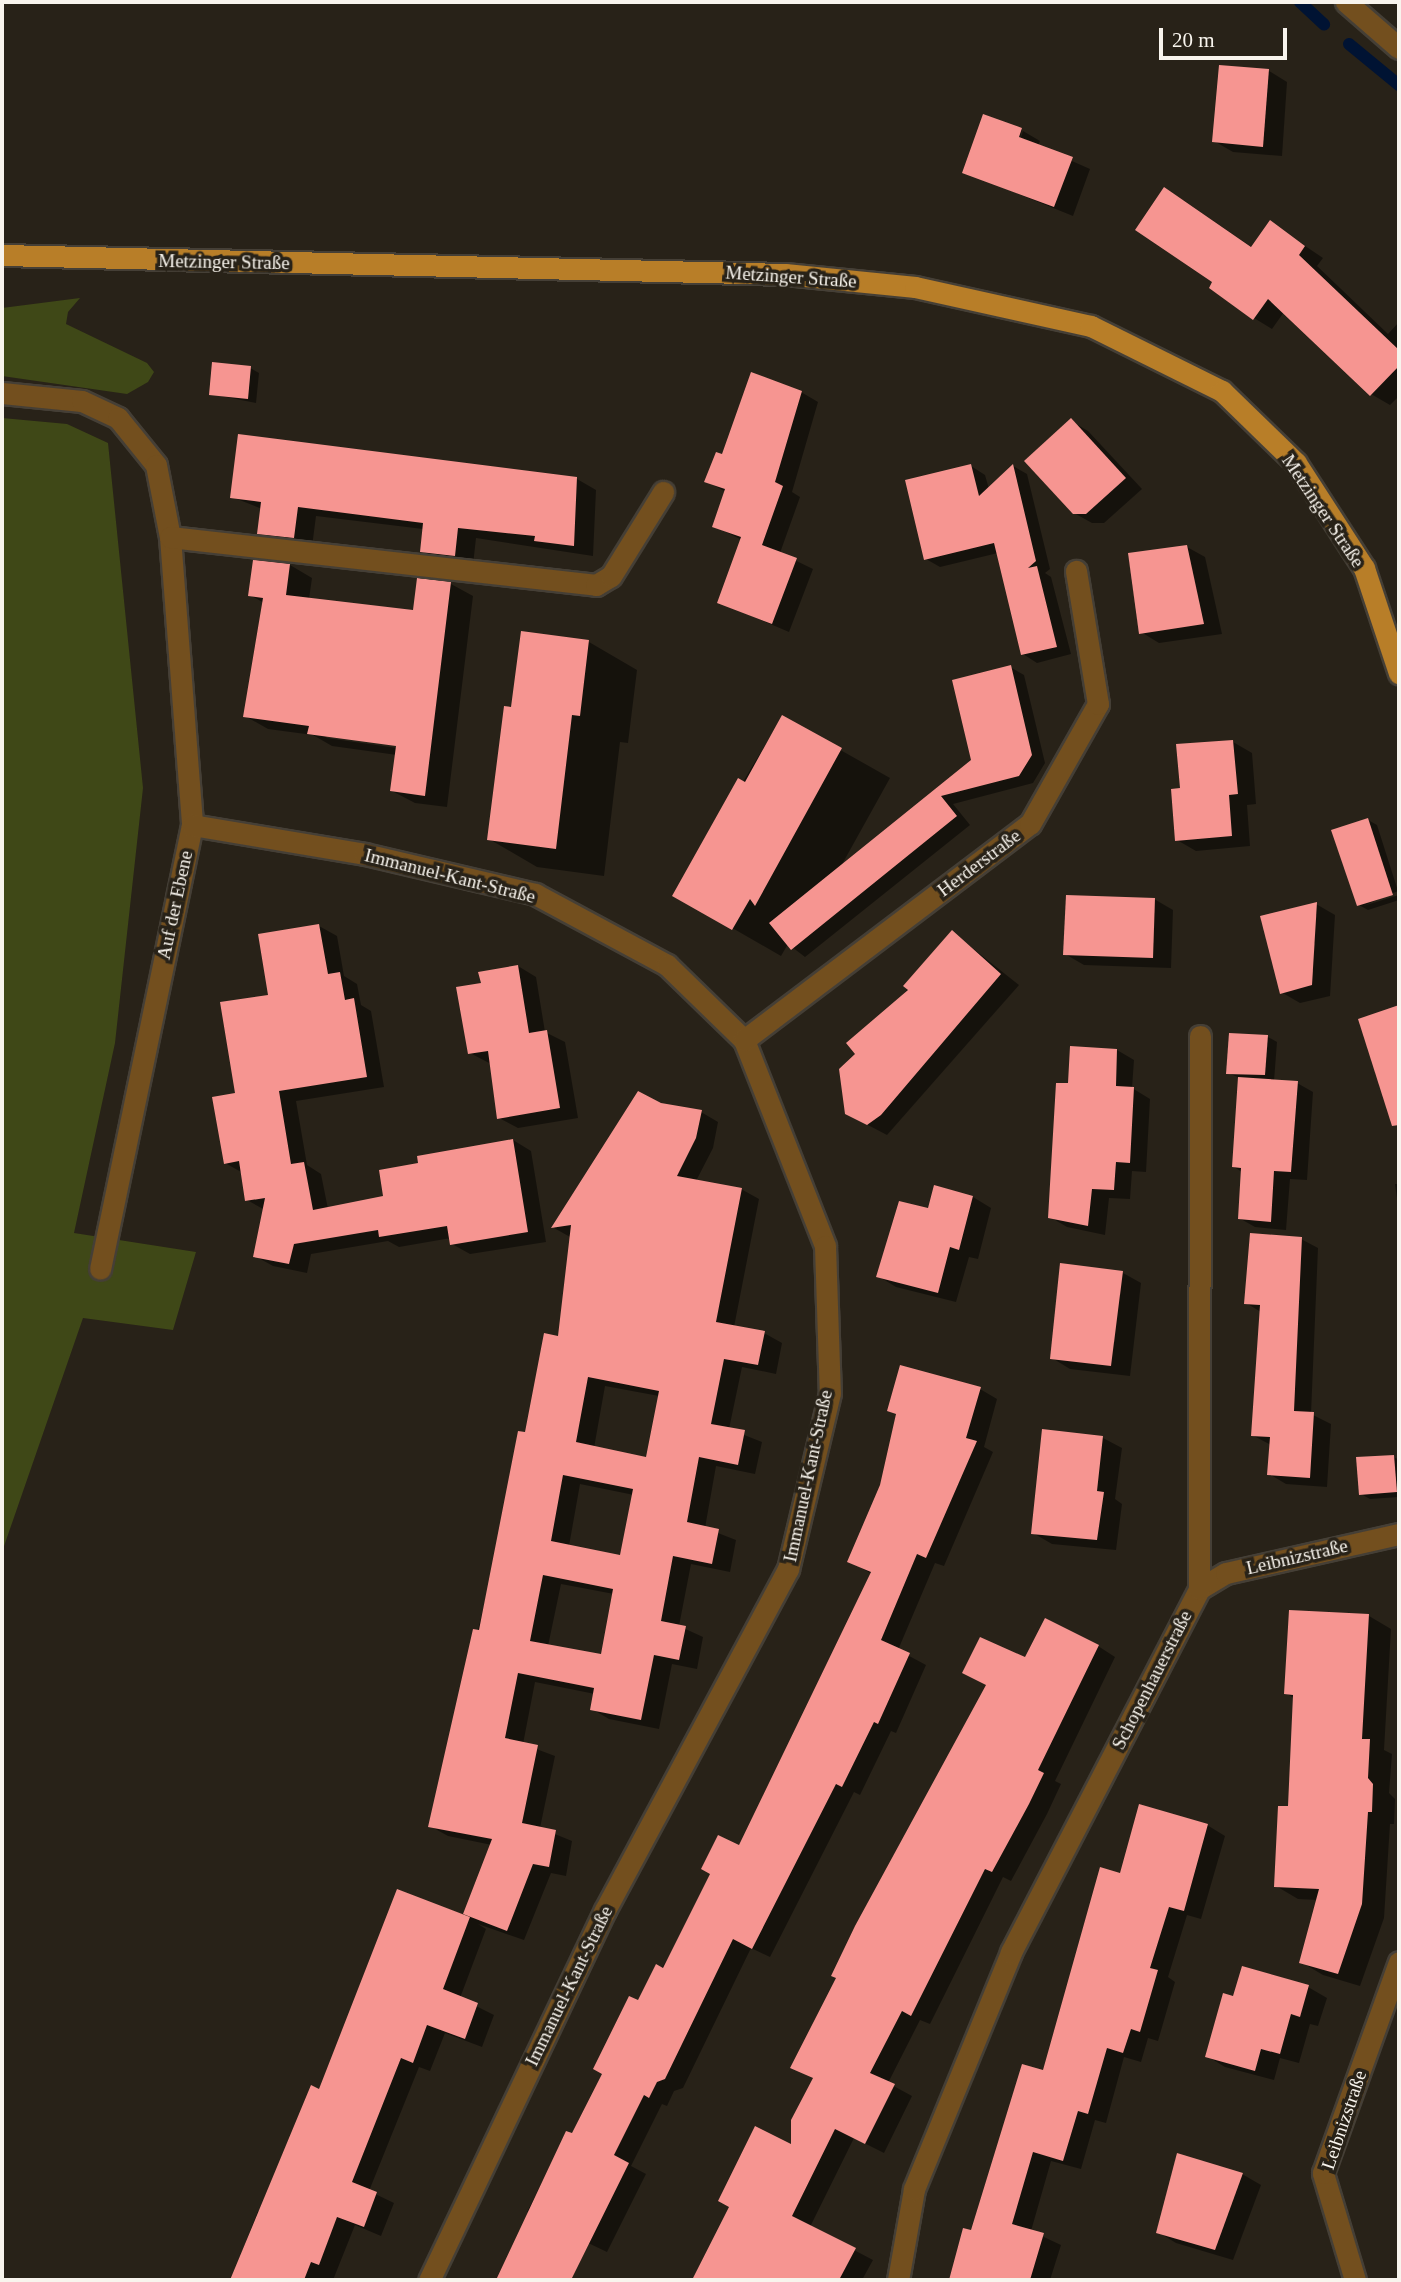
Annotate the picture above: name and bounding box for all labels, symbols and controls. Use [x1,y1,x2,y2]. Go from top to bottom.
scale bar [1163,14,1291,58]
text: 20 m [1172,28,1215,52]
street label: Metzinger Straße [158,249,290,275]
street label: Metzinger Straße [725,261,857,293]
street label: Metzinger Straße [1277,450,1369,572]
street label: Herderstraße [933,824,1025,902]
street label: Immanuel-Kant-Straße [362,844,538,908]
street label: Auf der Ebene [152,848,198,962]
street label: Immanuel-Kant-Straße [779,1388,837,1564]
street label: Leibnizstraße [1244,1534,1350,1580]
street label: Schopenhauerstraße [1107,1607,1197,1753]
street label: Immanuel-Kant-Straße [520,1902,618,2070]
street label: Leibnizstraße [1316,2067,1372,2173]

